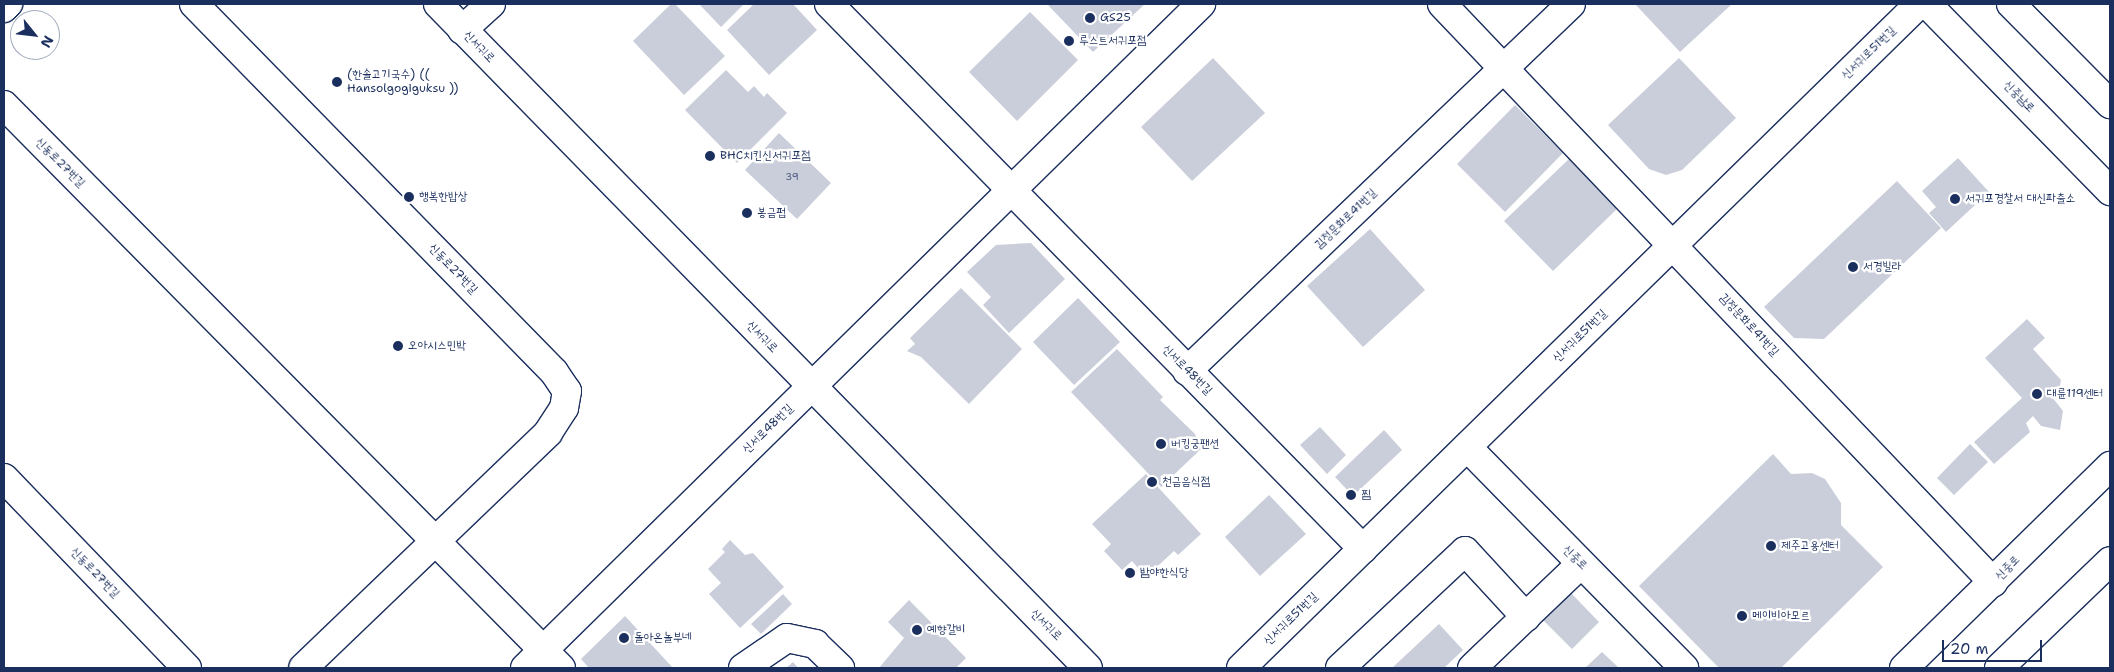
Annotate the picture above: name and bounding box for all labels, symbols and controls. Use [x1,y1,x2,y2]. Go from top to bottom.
north arrow [10,10,60,60]
place label: GS25 [1100,11,1131,25]
marker: GS25 [1084,12,1096,24]
street label: 신서귀로51번길 [1839,24,1899,82]
street label: 신서귀로 [460,28,498,66]
text: N [37,33,58,51]
place label: 루스트서귀포점 [1079,34,1147,48]
marker: 루스트서귀포점 [1063,35,1075,47]
place label: (한솔고기국수) (( Hansolgogiguksu )) [347,68,458,96]
marker: (한솔고기국수) (( Hansolgogiguksu )) [331,76,343,88]
street label: 신중남로 [2000,78,2038,116]
street label: 신동로27번길 [32,135,88,191]
place label: BHC치킨신서귀포점 [720,149,811,163]
marker: BHC치킨신서귀포점 [704,150,716,162]
house number: 39 [785,171,799,183]
street label: 김정문화로41번길 [1312,186,1380,252]
place label: 행복한밥상 [419,190,467,204]
marker: 행복한밥상 [403,191,415,203]
place label: 서귀포경찰서 대신파출소 [1965,192,2075,206]
marker: 서귀포경찰서 대신파출소 [1949,193,1961,205]
place label: 봉금펍 [757,206,786,220]
marker: 봉금펍 [741,207,753,219]
street label: 신동로27번길 [426,241,480,297]
place label: 서경빌라 [1863,260,1902,274]
marker: 서경빌라 [1847,261,1859,273]
street label: 김정문화로41번길 [1716,291,1782,359]
street label: 신서귀로51번길 [1550,307,1610,365]
street label: 신서귀로 [743,318,781,356]
place label: 오아시스민박 [408,339,466,353]
marker: 오아시스민박 [392,340,404,352]
street label: 신서로48번길 [1159,342,1215,398]
place label: 대륜119센터 [2047,387,2103,401]
marker: 대륜119센터 [2031,388,2043,400]
street label: 신서로48번길 [740,401,796,457]
place label: 버킹궁팬션 [1171,437,1219,451]
marker: 버킹궁팬션 [1155,438,1167,450]
place label: 천금음식점 [1162,475,1210,489]
marker: 천금음식점 [1146,476,1158,488]
place label: 찜 [1361,488,1371,502]
marker: 찜 [1345,489,1357,501]
place label: 제주고용센터 [1781,539,1839,553]
marker: 제주고용센터 [1765,540,1777,552]
street label: 신중로 [1560,543,1590,573]
street label: 신동로27번길 [68,545,122,601]
street label: 신중로 [1993,553,2023,583]
place label: 밤야한식당 [1140,566,1188,580]
marker: 밤야한식당 [1124,567,1136,579]
street label: 신서귀로51번길 [1261,590,1321,648]
street label: 신서귀로 [1027,606,1065,644]
place label: 메이비아모르 [1752,609,1810,623]
marker: 메이비아모르 [1736,610,1748,622]
place label: 예향갈비 [927,623,966,637]
marker: 예향갈비 [911,624,923,636]
scale bar [1944,630,2044,662]
place label: 돌아온놀부네 [634,631,692,645]
marker: 돌아온놀부네 [618,632,630,644]
text: 20 m [1950,639,1989,659]

